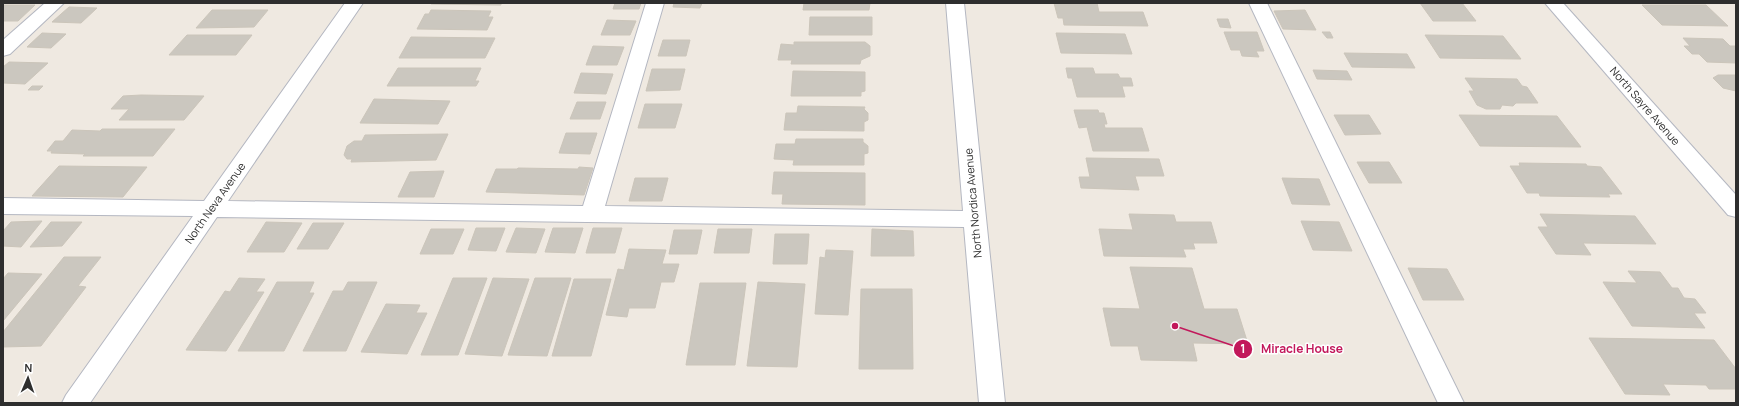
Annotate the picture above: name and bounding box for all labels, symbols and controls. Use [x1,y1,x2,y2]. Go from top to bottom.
street label: North Sayre Avenue [1607,63,1684,149]
street label: North Nordica Avenue [960,147,985,259]
street label: North Neva Avenue [181,159,249,246]
callout: Miracle House [1233,337,1351,361]
text: 1 [1240,340,1246,357]
text: Miracle House [1261,340,1343,357]
north arrow [8,358,48,398]
text: N [24,360,33,375]

